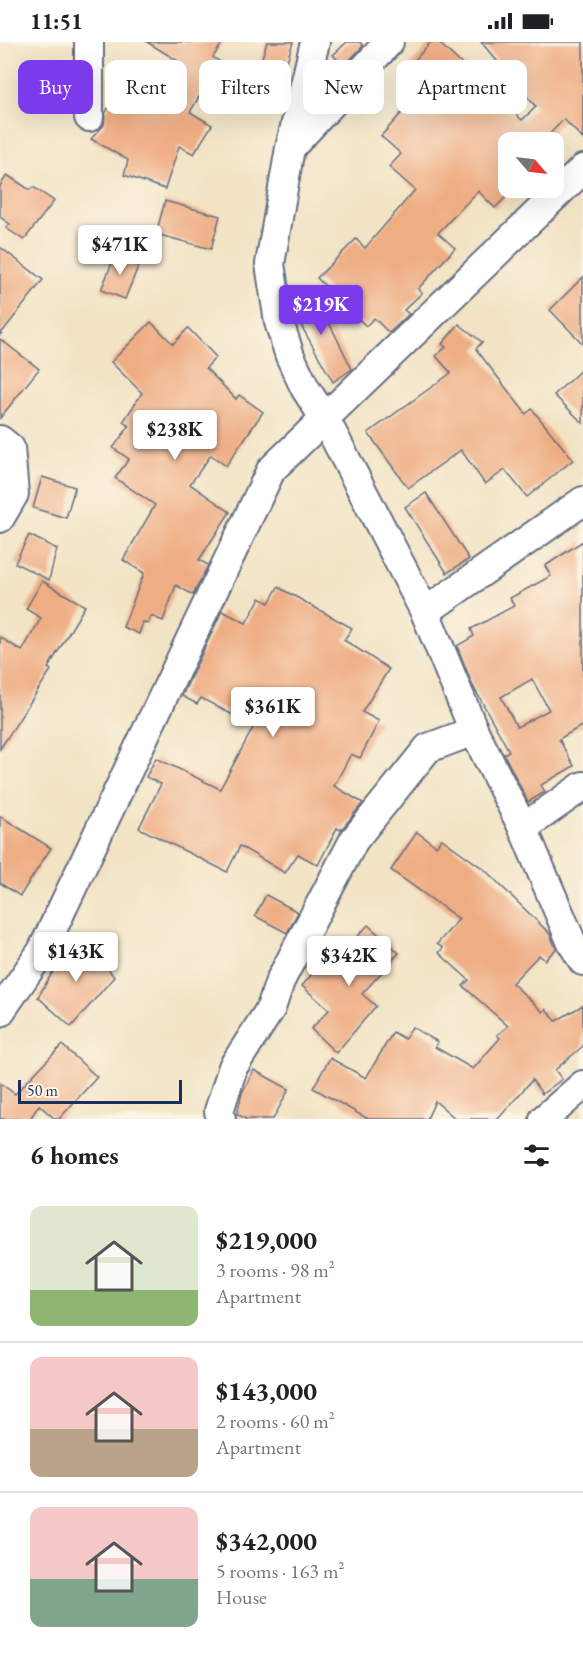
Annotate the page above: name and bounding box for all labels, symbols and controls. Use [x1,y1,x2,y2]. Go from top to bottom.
text: 11:51 [30,7,83,36]
chip: Buy [18,60,93,114]
chip: Rent [105,60,187,114]
chip: Filters [199,60,291,114]
chip: New [303,60,384,114]
chip: Apartment [396,60,527,114]
north arrow [498,132,564,198]
map controls [498,132,564,198]
pin: $471K [78,225,162,276]
text: $471K [92,231,148,257]
pin: $219K [279,285,363,336]
text: $219K [293,291,349,317]
pin: $238K [133,410,217,461]
text: $238K [147,416,203,442]
pin: $361K [231,687,315,738]
text: $361K [245,693,301,719]
pin: $143K [34,932,118,983]
pin: $342K [307,936,391,987]
text: $143K [48,938,104,964]
text: $342K [321,942,377,968]
scale bar [18,1077,182,1104]
text: 50 m [27,1080,58,1101]
text: 6 homes [30,1138,119,1172]
icon: filters [520,1139,553,1172]
text: $219,000 [216,1223,317,1257]
icon: home [78,1230,150,1302]
text: 3 rooms · 98 m² [216,1257,335,1283]
text: Apartment [216,1283,301,1309]
text: $143,000 [216,1374,317,1408]
icon: home [78,1381,150,1453]
text: 2 rooms · 60 m² [216,1408,335,1434]
text: Apartment [216,1434,301,1460]
text: $342,000 [216,1524,317,1558]
icon: home [78,1531,150,1603]
text: 5 rooms · 163 m² [216,1558,344,1584]
text: House [216,1584,267,1610]

